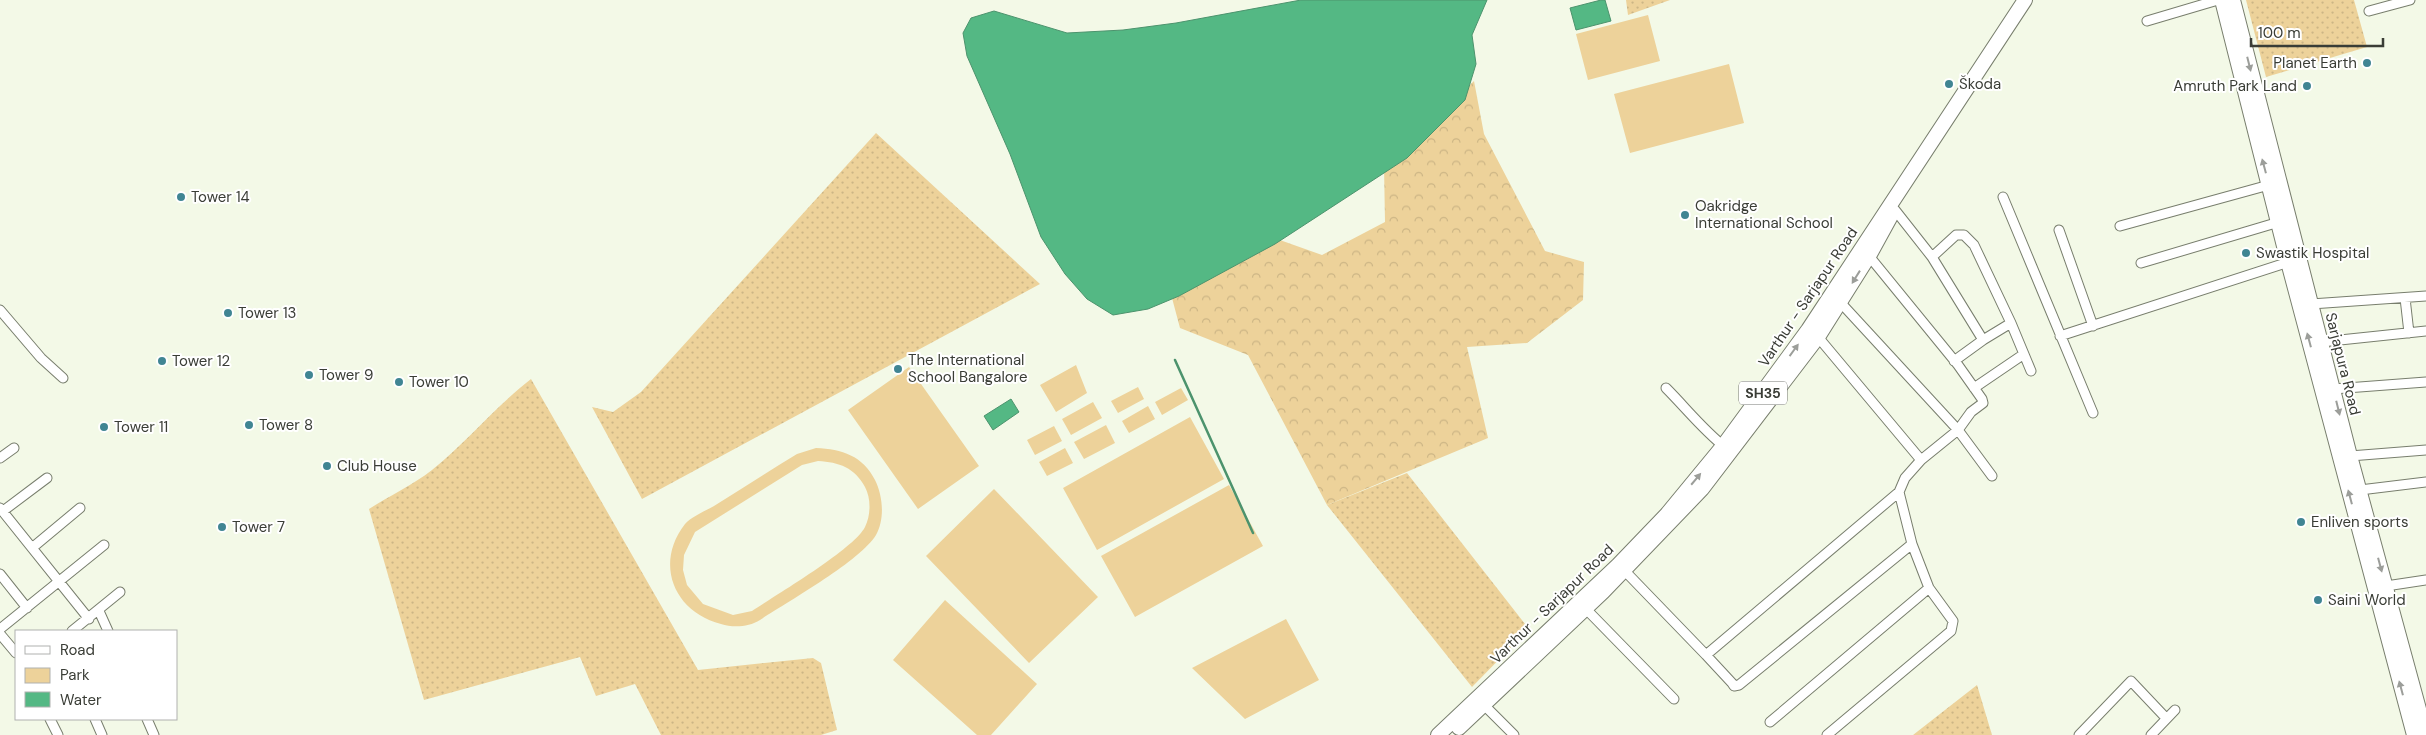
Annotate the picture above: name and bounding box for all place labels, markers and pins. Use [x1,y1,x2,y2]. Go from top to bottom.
place label: Planet Earth [2273,53,2357,73]
marker: Planet Earth [2361,57,2373,69]
place label: Škoda [1959,74,2001,94]
place label: Amruth Park Land [2173,76,2297,96]
marker: Škoda [1943,78,1955,90]
marker: Amruth Park Land [2301,80,2313,92]
place label: Tower 14 [191,187,250,207]
marker: Tower 14 [175,191,187,203]
place label: Oakridge International School [1695,196,1833,233]
marker: Oakridge International School [1679,209,1691,221]
place label: Swastik Hospital [2256,243,2369,263]
marker: Swastik Hospital [2240,247,2252,259]
place label: Tower 13 [238,303,296,323]
marker: Tower 13 [222,307,234,319]
place label: The International School Bangalore [908,350,1027,387]
place label: Tower 12 [172,351,230,371]
marker: Tower 12 [156,355,168,367]
marker: The International School Bangalore [892,363,904,375]
place label: Tower 9 [319,365,373,385]
marker: Tower 9 [303,369,315,381]
place label: Tower 10 [409,372,469,392]
marker: Tower 10 [393,376,405,388]
place label: Tower 8 [259,415,313,435]
place label: Tower 11 [114,417,168,437]
marker: Tower 8 [243,419,255,431]
marker: Tower 11 [98,421,110,433]
place label: Club House [337,456,417,476]
marker: Club House [321,460,333,472]
place label: Enliven sports [2311,512,2408,532]
marker: Enliven sports [2295,516,2307,528]
place label: Tower 7 [232,517,285,537]
marker: Tower 7 [216,521,228,533]
place label: Saini World [2328,590,2406,610]
marker: Saini World [2312,594,2324,606]

